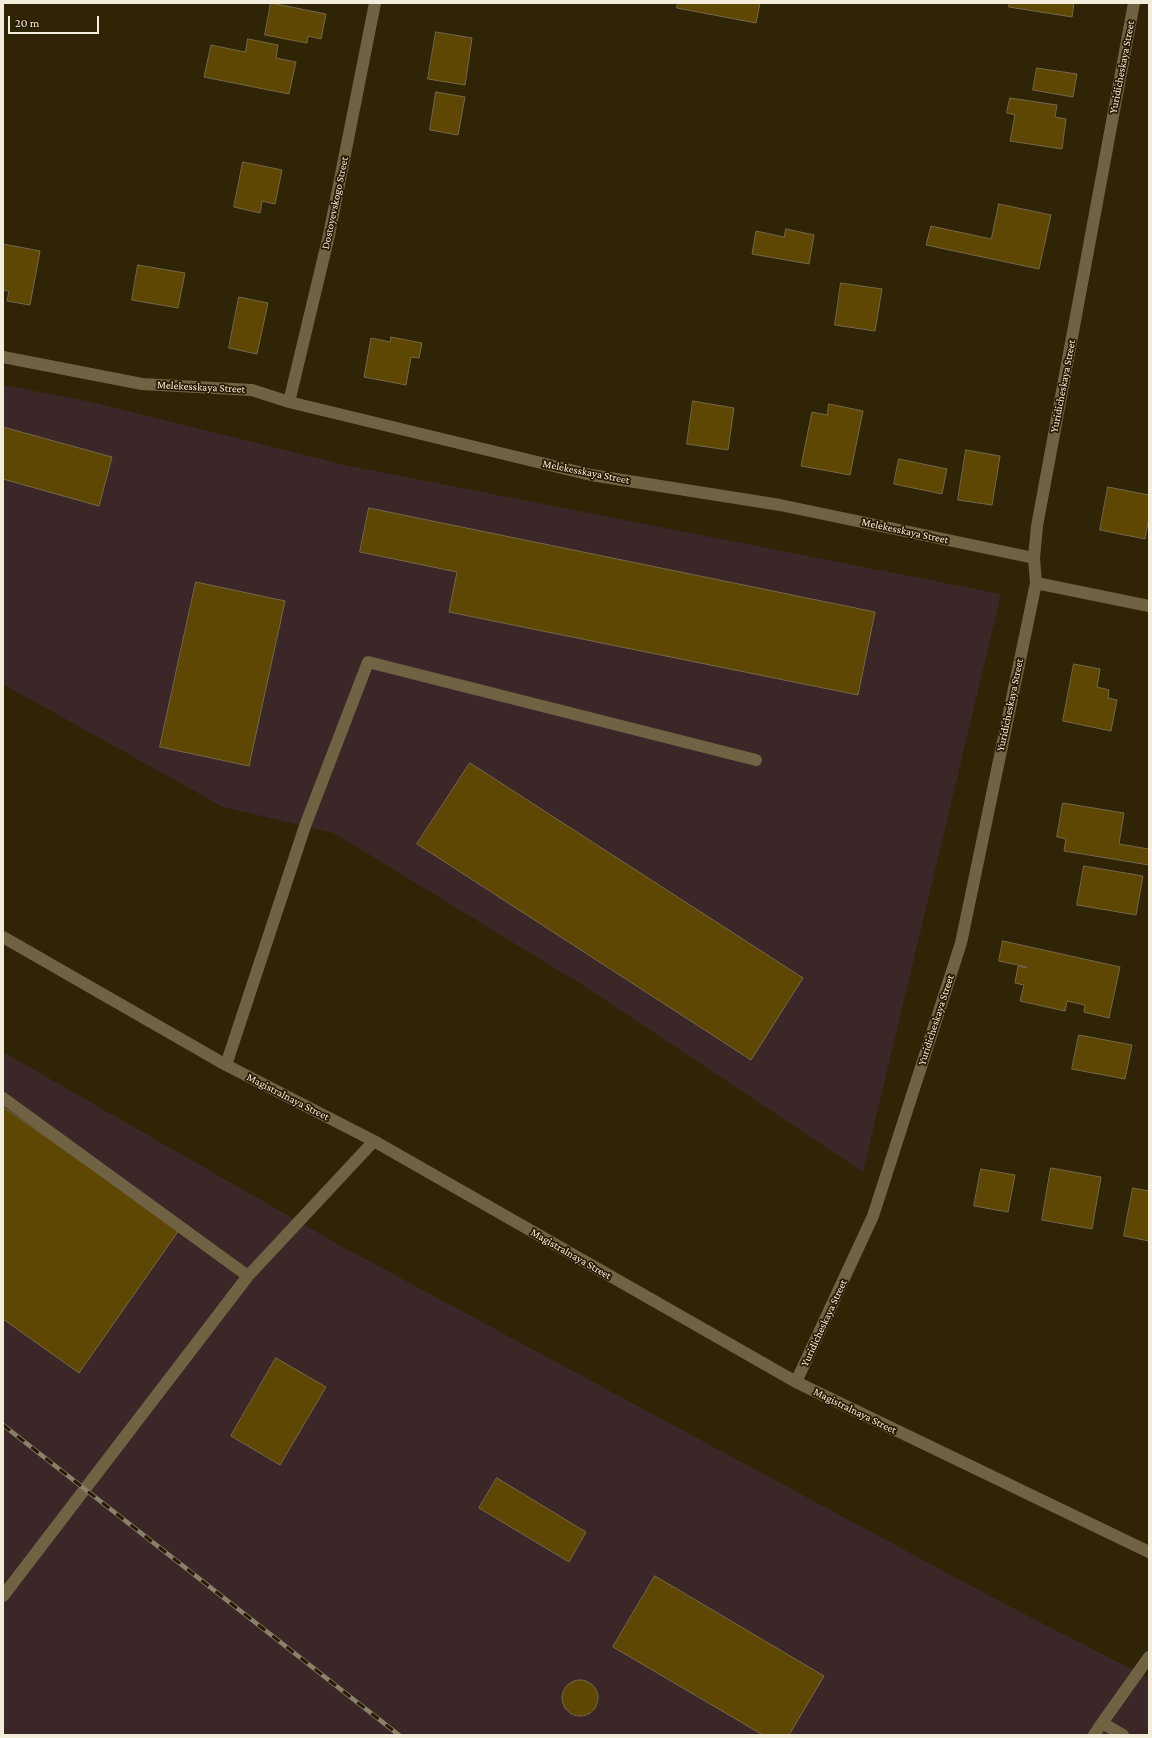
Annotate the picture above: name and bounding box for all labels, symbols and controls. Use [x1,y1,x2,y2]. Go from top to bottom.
scale bar [10,8,101,34]
text: 20 m [15,16,39,30]
street label: Yuridicheskaya Street [1107,19,1137,115]
street label: Dostoyevskogo Street [319,155,351,251]
street label: Yuridicheskaya Street [1048,338,1078,434]
street label: Melekesskaya Street [156,378,246,396]
street label: Melekesskaya Street [541,457,631,487]
street label: Melekesskaya Street [860,515,950,547]
street label: Yuridicheskaya Street [994,657,1026,753]
street label: Yuridicheskaya Street [915,973,957,1067]
street label: Magistralnaya Street [244,1070,332,1124]
street label: Magistralnaya Street [528,1226,614,1282]
street label: Yuridicheskaya Street [798,1277,850,1369]
street label: Magistralnaya Street [811,1385,899,1437]

